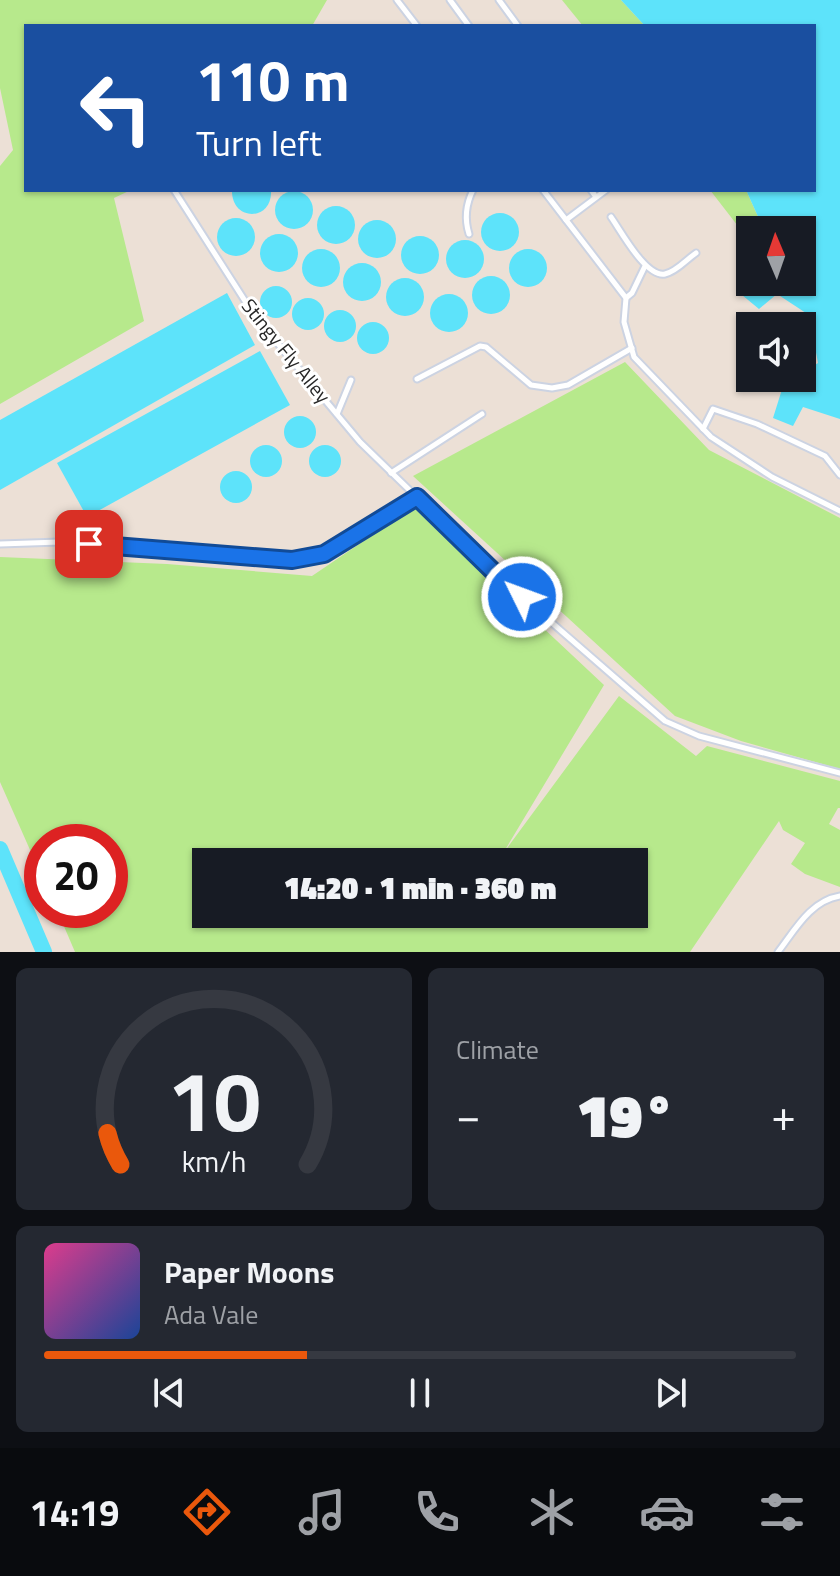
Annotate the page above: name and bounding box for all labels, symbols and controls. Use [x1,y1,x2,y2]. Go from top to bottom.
text: 110 m [196,38,349,123]
icon: left [64,56,168,160]
text: Turn left [196,115,322,170]
north arrow [736,216,816,296]
map controls [736,216,816,392]
street label: Stingy Fly Alley [234,292,339,410]
button: sound [736,312,816,392]
pin [55,510,123,578]
icon: arrive [67,522,111,566]
position arrow [480,555,564,639]
speed limit sign: 20 [24,824,128,928]
text: 14:20 · 1 min · 360 m [284,865,556,911]
text: Climate [456,1030,539,1069]
text: 10 [167,1037,261,1163]
text: 19° [577,1069,676,1160]
text: − [456,1081,481,1148]
text: + [771,1081,796,1148]
text: km/h [182,1140,246,1183]
text: Paper Moons [164,1249,334,1295]
text: Ada Vale [164,1295,258,1334]
icon: previous [147,1371,191,1415]
icon: pause [398,1371,442,1415]
icon: next [649,1371,693,1415]
icon: directions [179,1484,235,1540]
icon: music [294,1484,350,1540]
icon: phone [409,1484,465,1540]
icon: climate [524,1484,580,1540]
icon: car [639,1484,695,1540]
icon: filters [754,1484,810,1540]
text: 14:19 [30,1485,119,1540]

